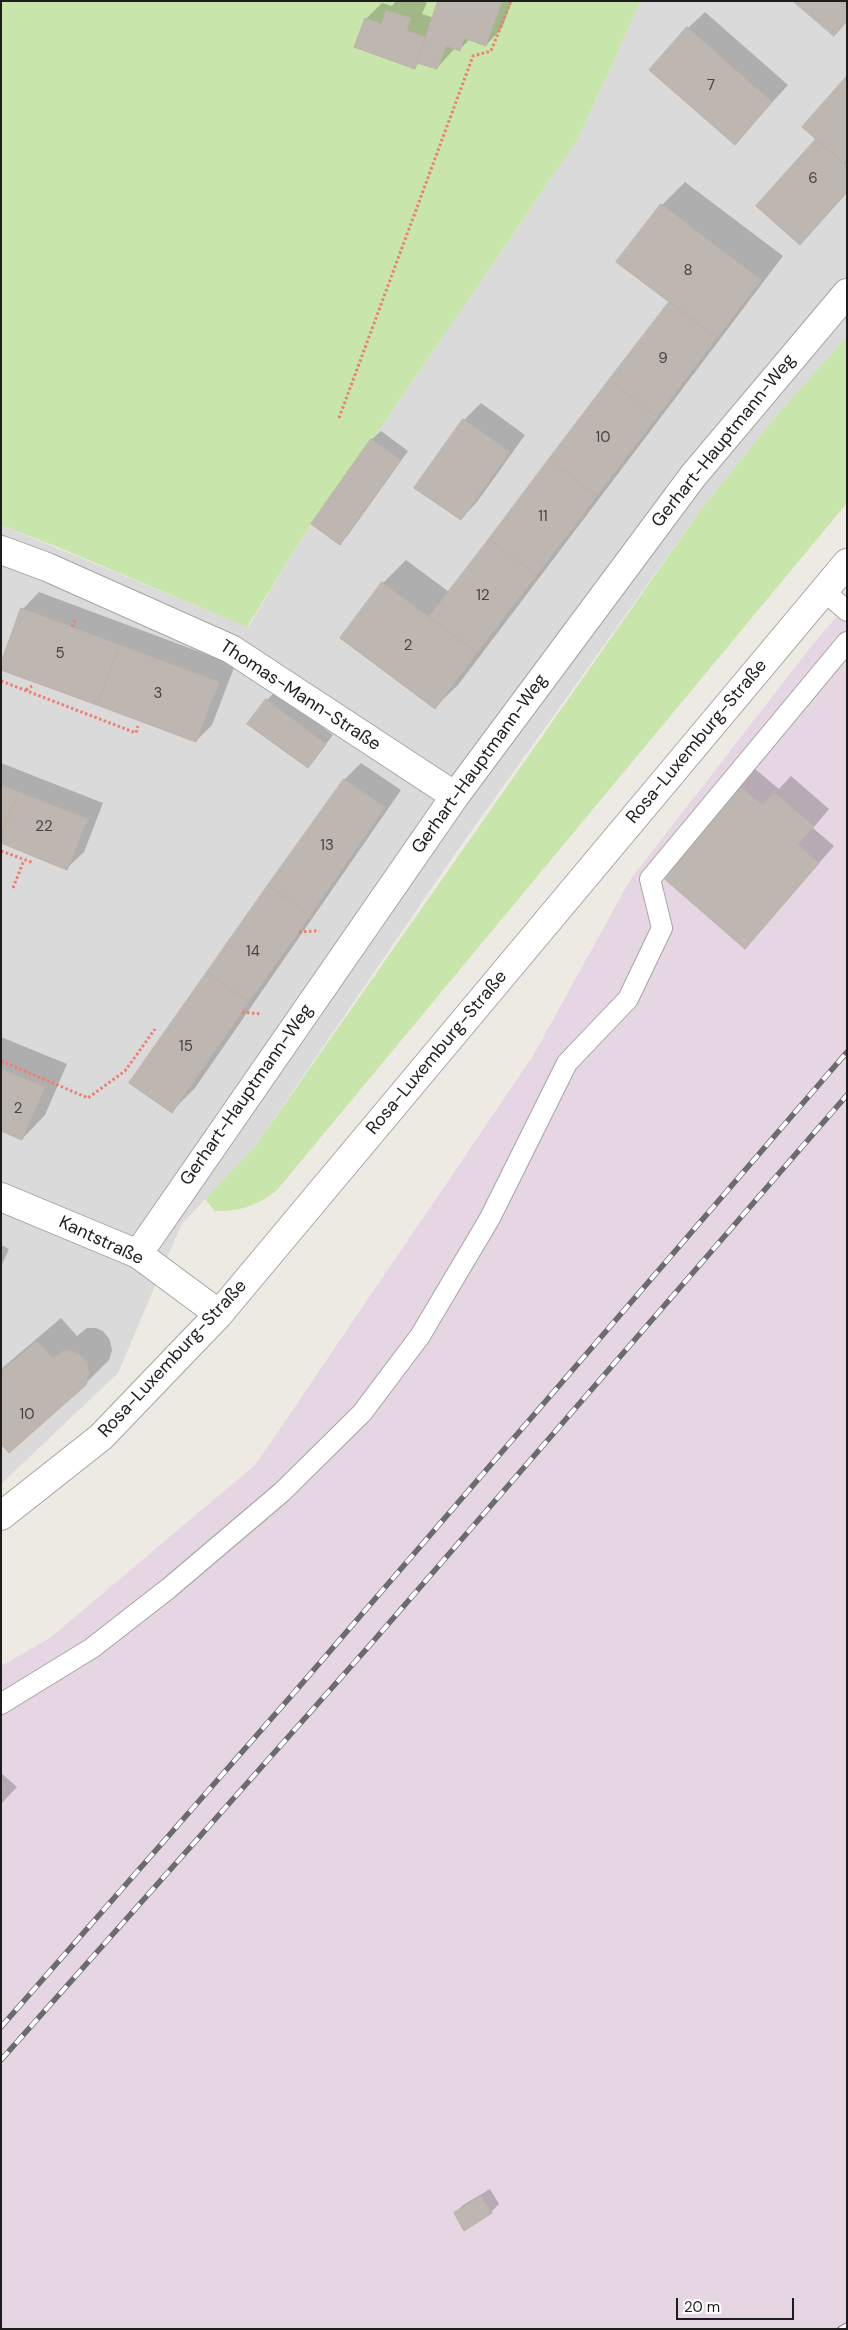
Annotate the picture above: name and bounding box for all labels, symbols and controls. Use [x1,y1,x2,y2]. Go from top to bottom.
house number: 7 [707,77,715,95]
house number: 6 [808,170,818,188]
house number: 8 [683,262,693,280]
street label: Gerhart-Hauptmann-Weg [647,350,801,532]
house number: 9 [658,350,668,368]
house number: 10 [596,429,610,447]
house number: 11 [538,508,548,526]
house number: 12 [476,587,490,605]
street label: Thomas-Mann-Straße [216,636,384,756]
house number: 2 [404,637,412,655]
house number: 5 [55,645,65,663]
street label: Rosa-Luxemburg-Straße [622,656,772,828]
street label: Gerhart-Hauptmann-Weg [408,670,552,858]
house number: 3 [154,685,162,703]
house number: 22 [35,818,53,836]
house number: 13 [320,837,334,855]
house number: 14 [246,943,260,961]
street label: Rosa-Luxemburg-Straße [362,967,512,1139]
street label: Gerhart-Hauptmann-Weg [176,1000,318,1190]
house number: 15 [179,1038,193,1056]
house number: 2 [14,1100,22,1118]
street label: Kantstraße [55,1212,147,1270]
street label: Rosa-Luxemburg-Straße [94,1276,252,1442]
house number: 10 [20,1406,34,1424]
scale bar [678,2288,796,2320]
text: 20 m [684,2297,720,2317]

